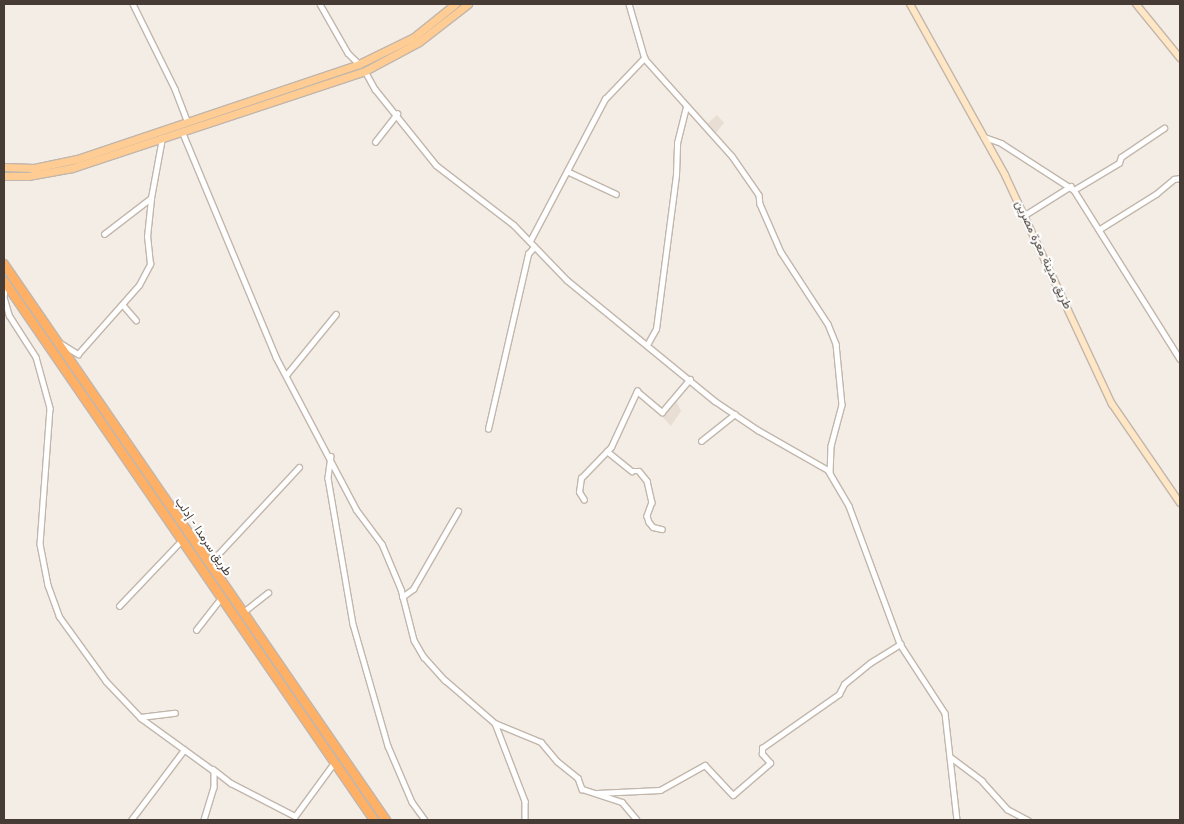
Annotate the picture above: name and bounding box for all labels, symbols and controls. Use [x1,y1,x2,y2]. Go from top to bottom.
street label: طريق مدينة معرة مصرين [1011,198,1075,312]
street label: طريق سرمدا - إدلب [171,495,235,579]

